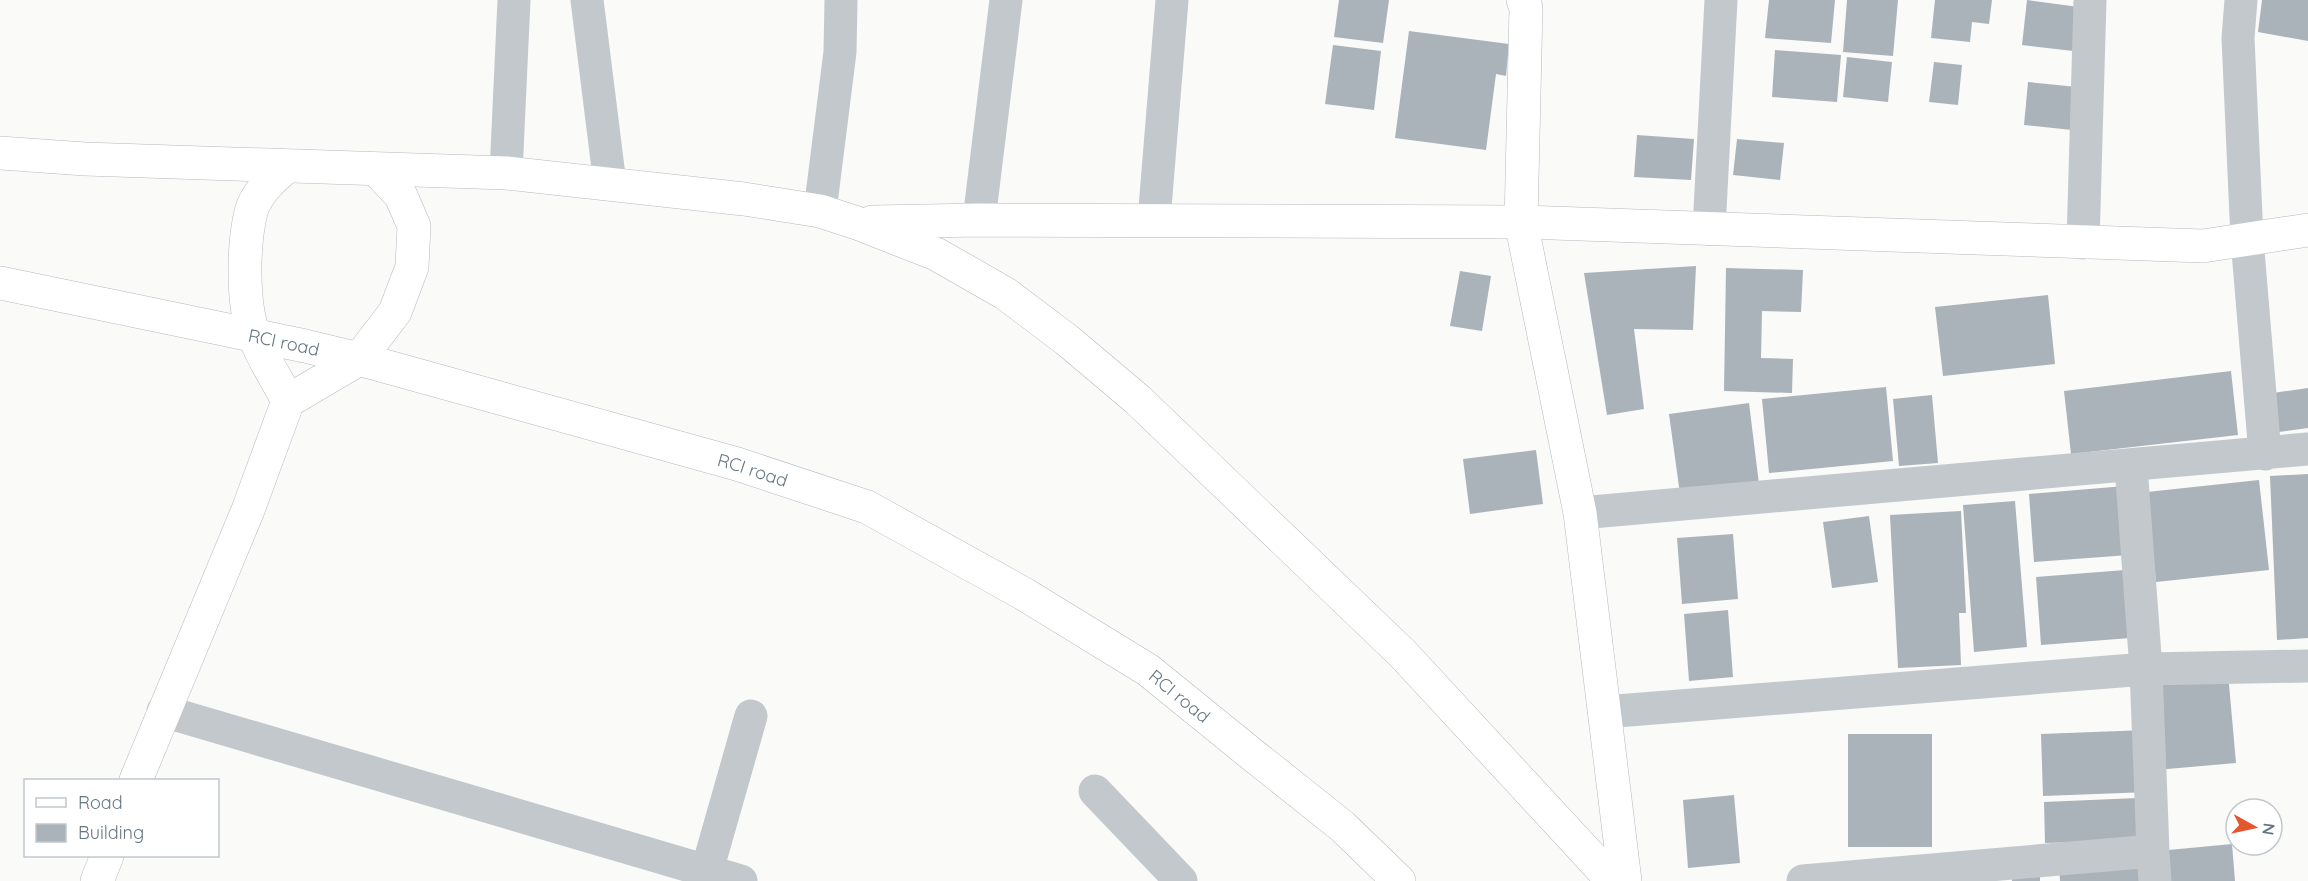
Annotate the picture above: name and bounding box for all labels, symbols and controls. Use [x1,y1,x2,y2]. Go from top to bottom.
street label: RCI road [246,323,322,361]
street label: RCI road [715,448,791,492]
street label: RCI road [1144,664,1215,727]
legend [24,779,219,857]
text: Road [78,791,123,814]
north arrow [2224,797,2284,857]
text: Building [78,821,144,844]
text: N [2258,822,2280,836]

